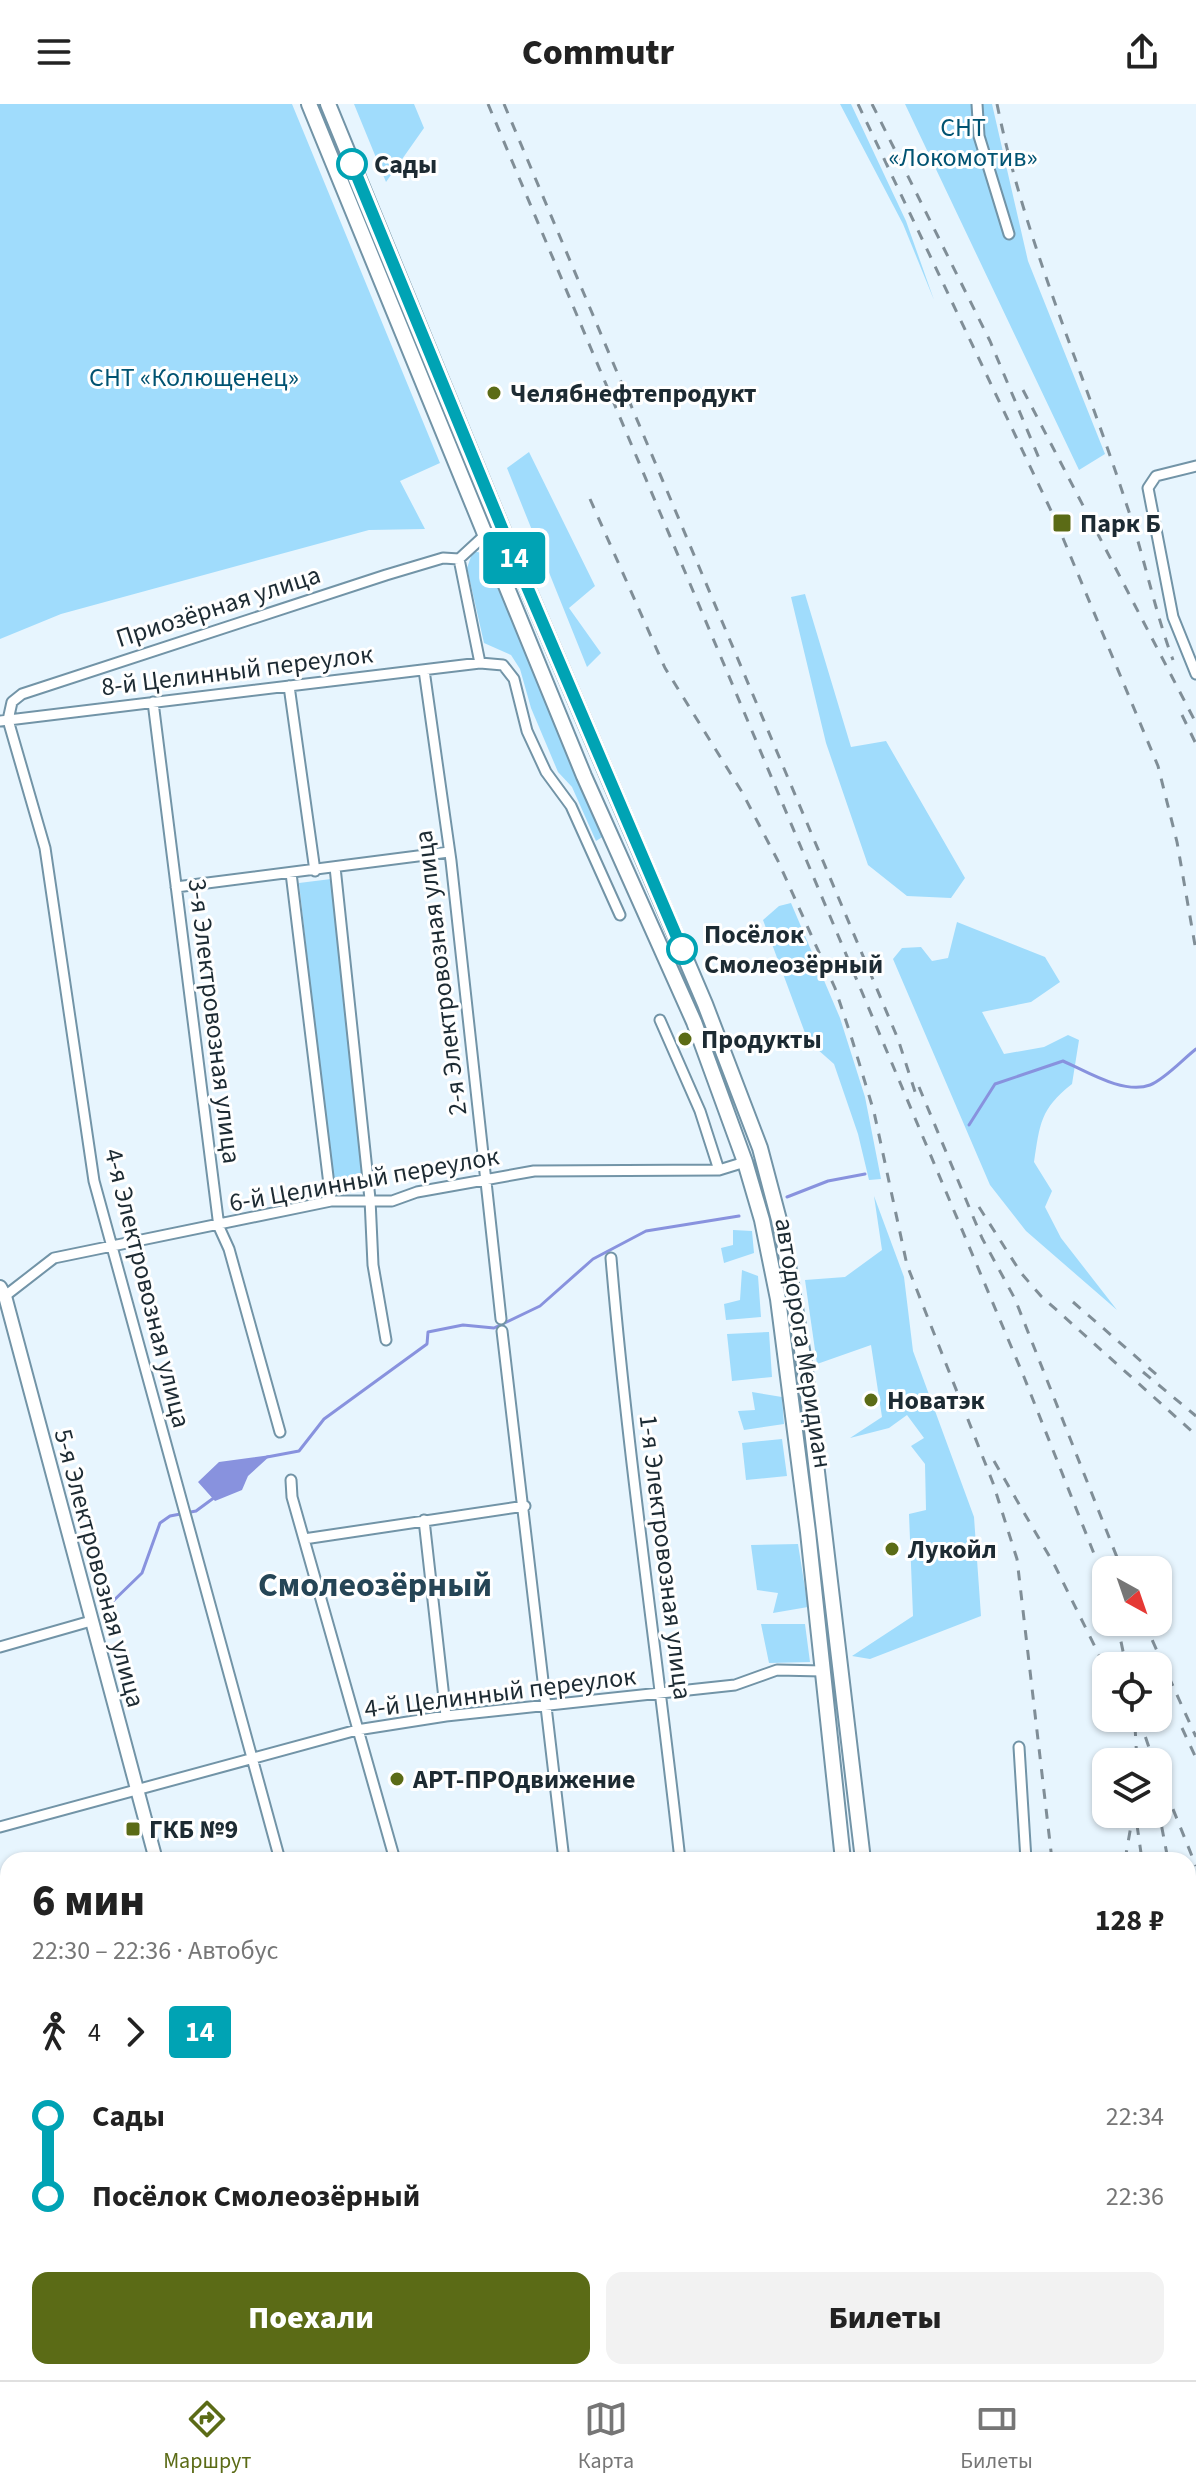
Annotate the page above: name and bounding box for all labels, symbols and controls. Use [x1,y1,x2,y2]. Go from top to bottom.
text: Commutr [522,27,674,78]
icon: menu [32,30,76,74]
icon: share [1120,30,1164,74]
park label: СНТ «Локомотив» [888,109,1038,176]
place label: Сады [374,146,437,183]
marker: Сады [337,149,367,179]
park label: СНТ «Колющенец» [89,359,299,396]
place label: Челябнефтепродукт [510,375,757,412]
marker: Челябнефтепродукт [485,384,503,402]
place label: Парк Б [1080,505,1161,542]
marker: Парк Б [1051,512,1073,534]
line badge: 14 [478,532,550,584]
text: 14 [499,538,529,578]
street label: Приозёрная улица [111,556,325,657]
street label: 8-й Целинный переулок [99,635,375,706]
street label: 2-я Электровозная улица [405,828,476,1118]
street label: 3-я Электровозная улица [179,876,250,1166]
place label: Посёлок Смолеозёрный [704,916,883,983]
marker: Посёлок Смолеозёрный [667,934,697,964]
place label: Продукты [701,1021,822,1058]
marker: Продукты [676,1030,694,1048]
street label: 6-й Целинный переулок [226,1138,502,1221]
street label: 4-я Электровозная улица [95,1145,200,1432]
street label: автодорога Меридиан [765,1215,842,1471]
place label: Новатэк [887,1382,986,1419]
marker: Новатэк [862,1391,880,1409]
street label: 1-я Электровозная улица [630,1412,701,1702]
street label: 5-я Электровозная улица [45,1425,154,1711]
place label: Лукойл [907,1531,997,1568]
marker: Лукойл [883,1540,901,1558]
north arrow [1092,1556,1172,1636]
map controls [1092,1556,1172,1828]
district label: Смолеозёрный [258,1561,492,1610]
button: locate [1092,1652,1172,1732]
street label: 4-й Целинный переулок [362,1657,638,1728]
button: layers [1092,1748,1172,1828]
place label: АРТ-ПРОдвижение [412,1761,635,1798]
marker: АРТ-ПРОдвижение [388,1770,406,1788]
place label: ГКБ №9 [149,1811,238,1848]
marker: ГКБ №9 [124,1820,142,1838]
text: 6 мин [32,1870,145,1933]
text: 128 ₽ [1095,1899,1164,1942]
text: 22:30 – 22:36 · Автобус [32,1932,278,1969]
icon: walk [32,2010,76,2054]
icon: forward [113,2010,157,2054]
text: 14 [185,2012,215,2052]
text: 4 [88,2014,101,2051]
text: Сады [92,2095,165,2138]
text: 22:34 [1106,2098,1164,2135]
text: Посёлок Смолеозёрный [92,2175,420,2218]
text: 22:36 [1106,2178,1164,2215]
button: Поехали [32,2272,590,2364]
button: Билеты [606,2272,1164,2364]
tab: Маршрут [163,2397,251,2477]
tab: Карта [578,2397,634,2477]
tab: Билеты [960,2397,1033,2477]

